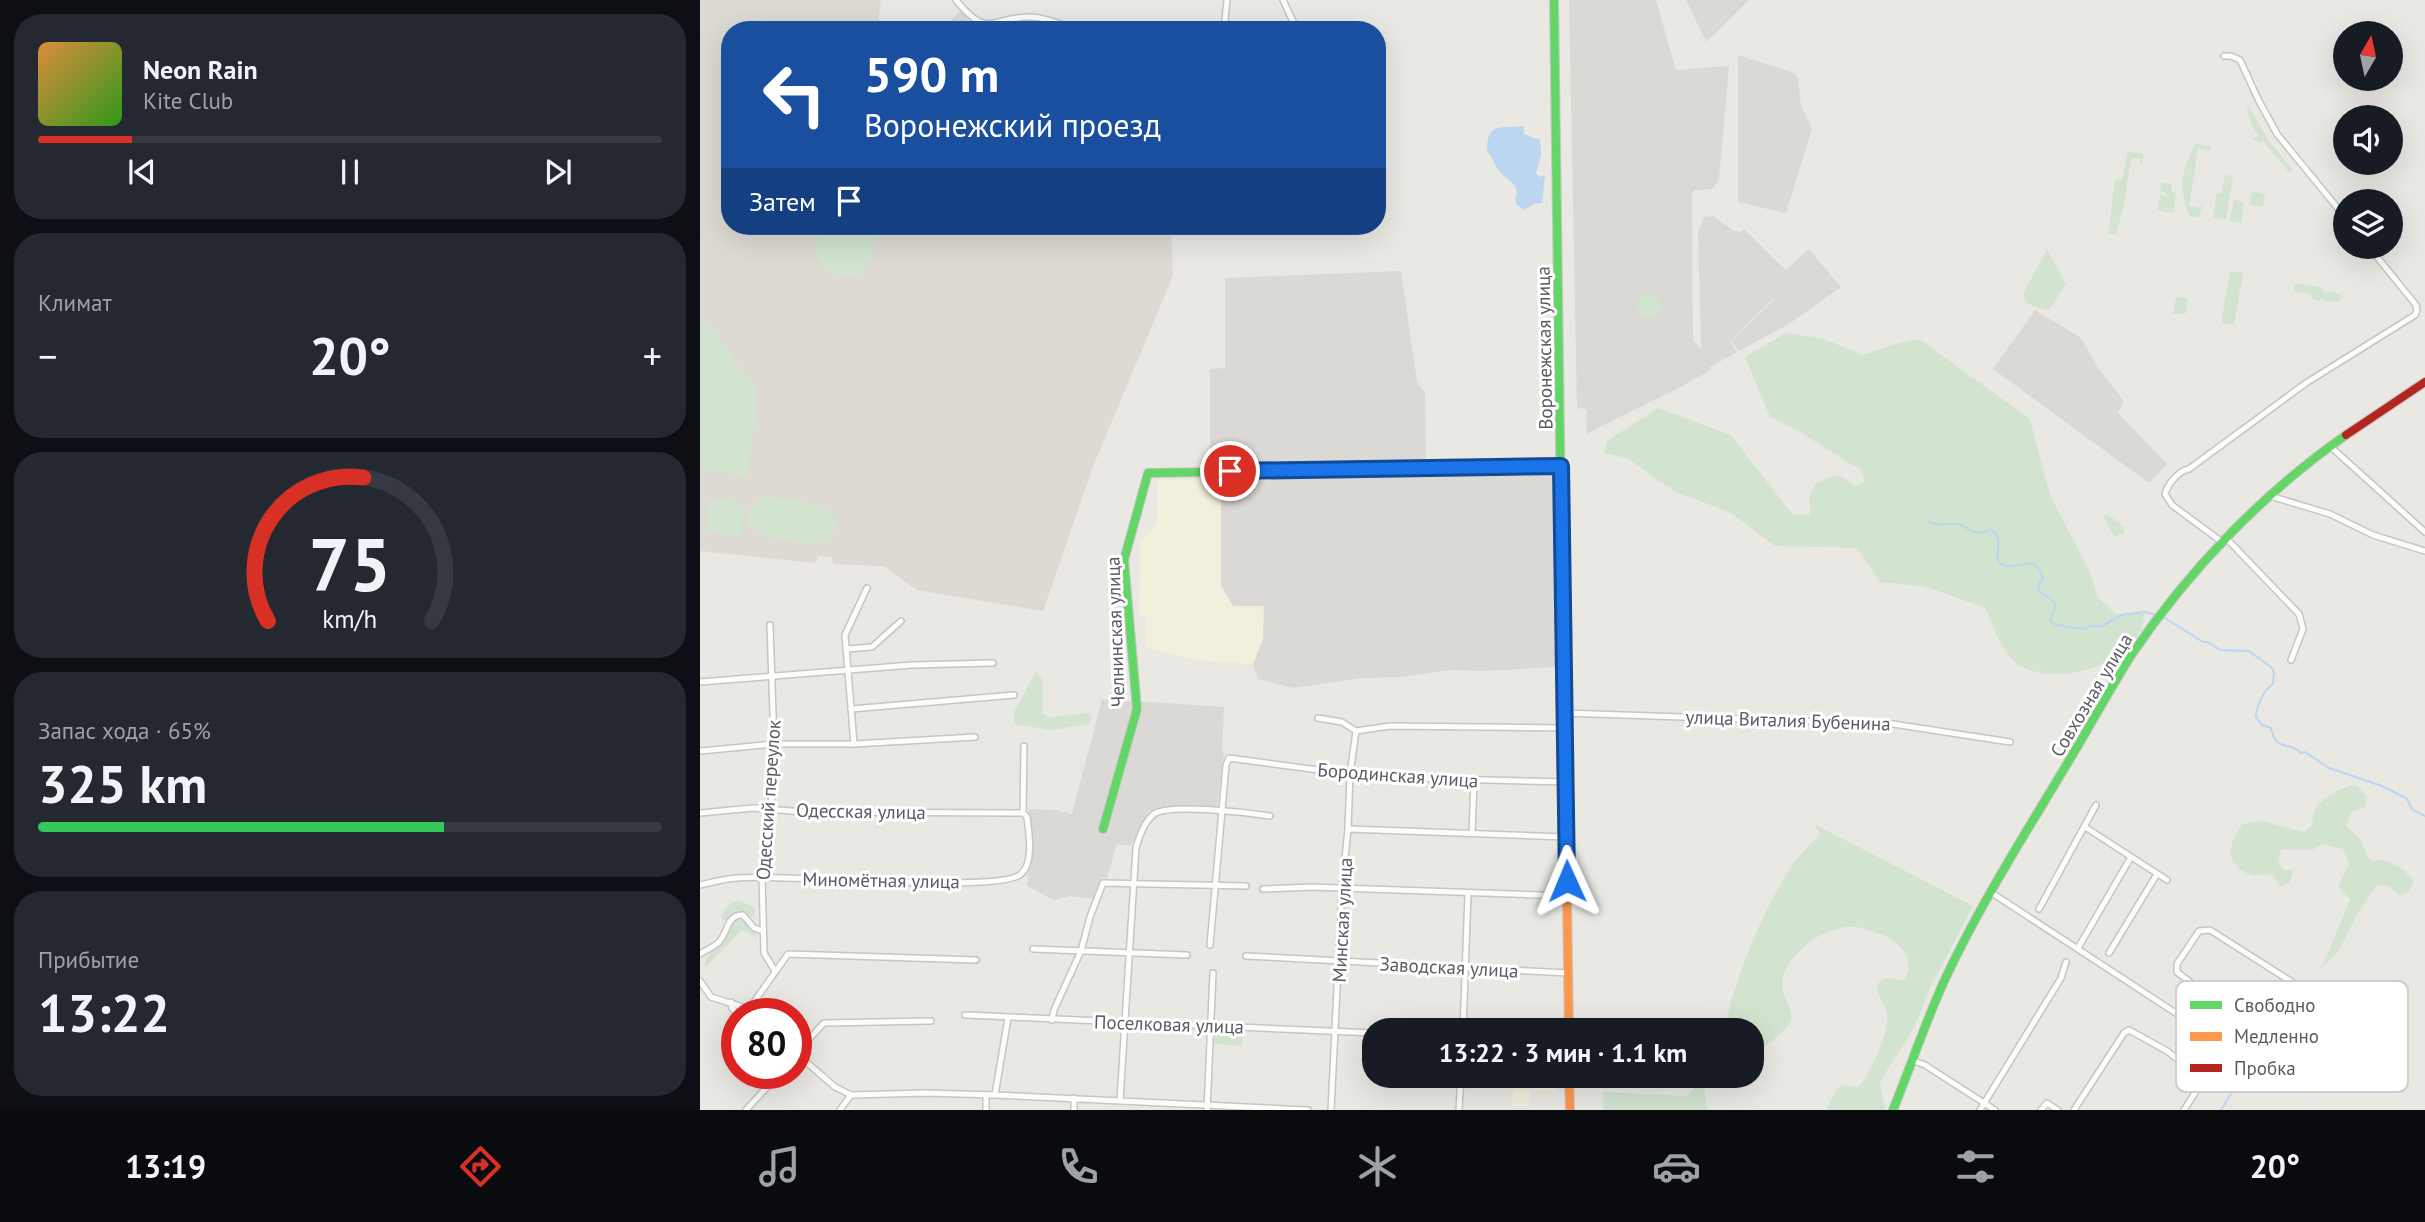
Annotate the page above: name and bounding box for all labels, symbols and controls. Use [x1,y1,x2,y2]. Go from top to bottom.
north arrow [2333,21,2403,91]
map controls [2333,21,2403,259]
text: 590 m [864,42,999,106]
icon: left [749,49,840,140]
text: Neon Rain [143,53,258,86]
text: Kite Club [143,86,233,115]
text: Воронежский проезд [864,104,1161,146]
button: sound [2333,105,2403,175]
icon: previous [123,153,161,191]
icon: pause [331,153,369,191]
icon: next [539,153,577,191]
icon: arrive [830,182,868,220]
text: Затем [749,185,816,218]
button: layers [2333,189,2403,259]
street label: Воронежская улица [1531,266,1557,430]
text: Климат [38,288,112,317]
text: 20° [309,322,391,389]
text: − [38,331,57,380]
text: + [643,331,662,380]
pin [1200,441,1260,501]
icon: arrive [1211,452,1249,490]
text: 75 [309,517,391,611]
street label: Челнинская улица [1100,556,1130,708]
text: km/h [323,603,377,635]
street label: Совхозная улица [2045,629,2137,761]
street label: улица Виталия Бубенина [1685,704,1891,736]
text: Запас хода · 65% [38,716,211,745]
street label: Одесский переулок [750,719,786,881]
text: 325 km [38,750,207,817]
street label: Бородинская улица [1317,757,1479,793]
street label: Одесская улица [796,798,926,824]
position arrow [1530,844,1604,918]
street label: Минская улица [1327,857,1357,983]
street label: Миномётная улица [802,867,960,893]
text: Прибытие [38,945,139,974]
street label: Заводская улица [1379,951,1519,983]
text: 13:22 [38,979,170,1046]
legend [2176,981,2408,1092]
text: Свободно [2234,993,2316,1017]
speed limit sign: 80 [721,998,812,1089]
street label: Поселковая улица [1094,1009,1244,1039]
text: Медленно [2234,1024,2319,1048]
text: 13:22 · 3 мин · 1.1 km [1439,1036,1687,1069]
text: Пробка [2234,1056,2296,1080]
icon: directions [456,1142,505,1191]
icon: music [755,1142,804,1191]
icon: phone [1054,1142,1103,1191]
icon: climate [1353,1142,1402,1191]
icon: car [1652,1142,1701,1191]
icon: filters [1951,1142,2000,1191]
text: 13:19 [125,1145,206,1187]
text: 20° [2250,1145,2300,1187]

